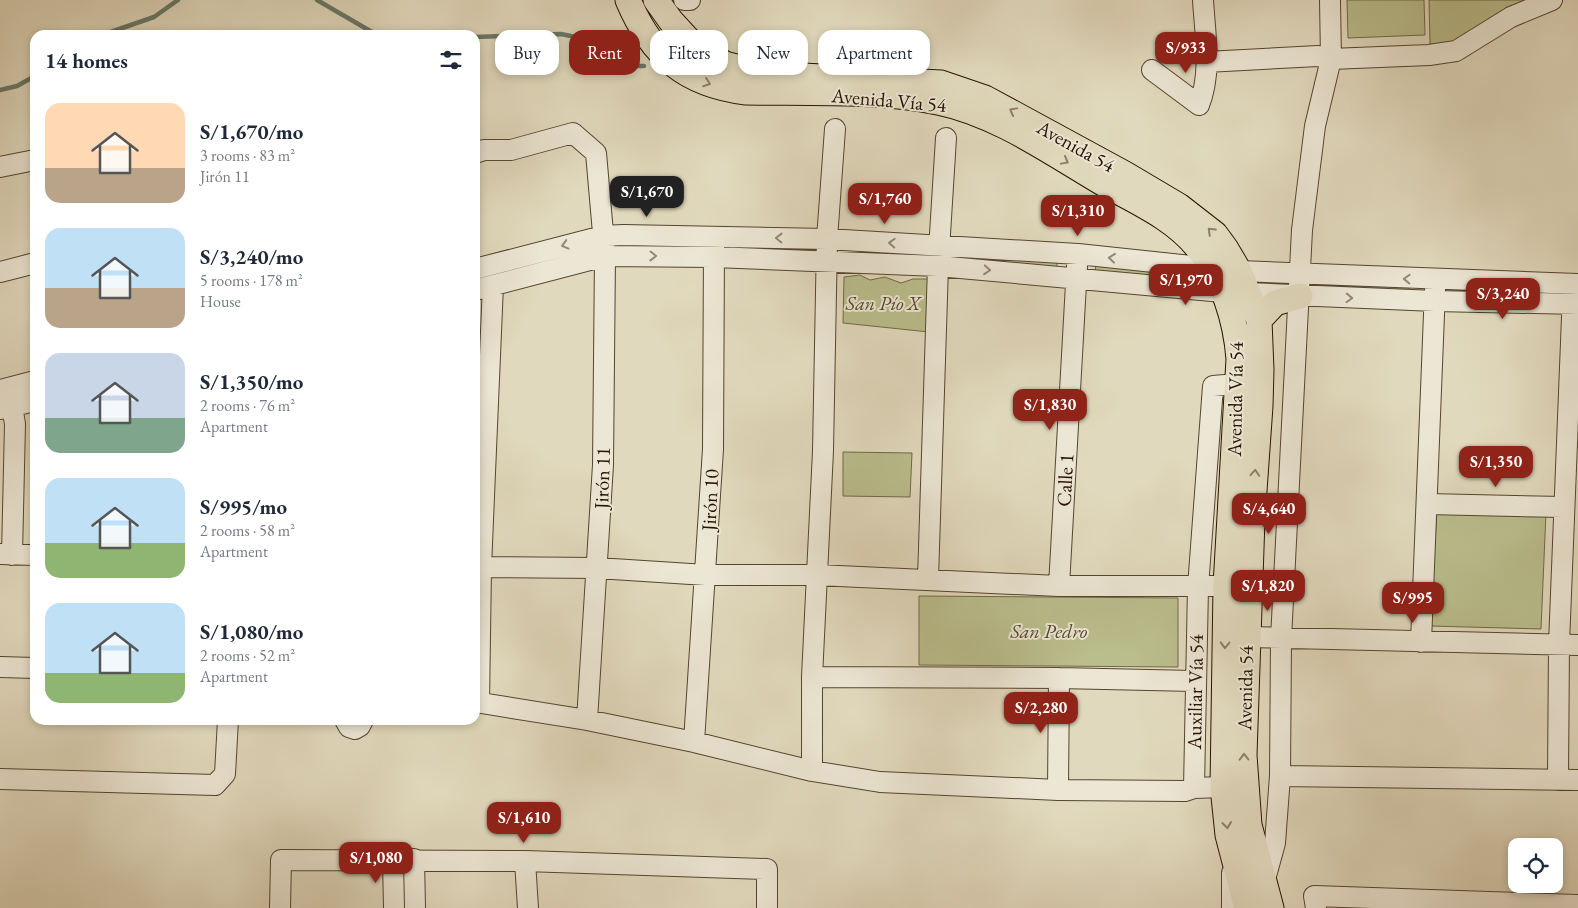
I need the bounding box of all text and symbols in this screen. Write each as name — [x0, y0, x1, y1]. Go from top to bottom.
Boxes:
chip: Buy — [495, 30, 559, 75]
chip: Rent — [569, 30, 640, 75]
chip: Filters — [650, 30, 728, 75]
chip: New — [738, 30, 808, 75]
chip: Apartment — [818, 30, 930, 75]
pin: S/933 — [1151, 32, 1221, 74]
text: S/933 — [1166, 37, 1206, 58]
icon: filters — [437, 46, 465, 74]
text: 14 homes — [45, 47, 128, 74]
one-way arrow — [703, 77, 711, 87]
street label: Avenida Vía 54 — [829, 82, 948, 118]
one-way arrow — [1009, 107, 1018, 117]
street label: Avenida 54 — [1032, 113, 1120, 178]
text: S/1,670/mo — [200, 118, 303, 145]
icon: home — [85, 123, 145, 183]
text: 3 rooms · 83 m² — [200, 145, 295, 166]
one-way arrow — [1059, 155, 1068, 165]
text: Jirón 11 — [200, 166, 250, 187]
pin: S/1,670 — [601, 176, 693, 218]
text: S/1,670 — [621, 181, 673, 202]
pin: S/1,760 — [839, 182, 931, 225]
text: S/1,760 — [859, 188, 911, 209]
pin: S/1,310 — [1032, 194, 1124, 237]
text: S/1,310 — [1052, 200, 1104, 221]
one-way arrow — [1208, 228, 1217, 237]
one-way arrow — [774, 233, 782, 243]
one-way arrow — [887, 237, 895, 248]
one-way arrow — [561, 240, 570, 250]
text: S/3,240/mo — [200, 243, 303, 270]
icon: home — [85, 248, 145, 308]
one-way arrow — [650, 251, 658, 261]
one-way arrow — [1107, 253, 1115, 264]
one-way arrow — [983, 264, 991, 275]
pin: S/1,970 — [1140, 264, 1232, 306]
text: S/1,970 — [1160, 269, 1212, 290]
text: 5 rooms · 178 m² — [200, 270, 303, 291]
one-way arrow — [1403, 274, 1410, 284]
pin: S/3,240 — [1457, 278, 1549, 320]
text: S/3,240 — [1477, 283, 1529, 304]
park label: San Pío X — [845, 290, 923, 316]
text: House — [200, 291, 241, 312]
one-way arrow — [1345, 292, 1353, 303]
street label: Avenida Vía 54 — [1221, 341, 1249, 458]
text: S/1,350/mo — [200, 368, 303, 395]
icon: home — [85, 373, 145, 433]
pin: S/1,830 — [1004, 388, 1096, 431]
text: S/1,830 — [1024, 394, 1076, 415]
text: 2 rooms · 76 m² — [200, 395, 295, 416]
text: Apartment — [200, 416, 268, 437]
pin: S/1,350 — [1450, 446, 1542, 488]
street label: Jirón 11 — [588, 447, 616, 511]
text: S/1,350 — [1470, 451, 1522, 472]
street label: Calle 1 — [1051, 453, 1079, 507]
street label: Jirón 10 — [695, 468, 725, 534]
one-way arrow — [1249, 468, 1260, 476]
pin: S/4,640 — [1223, 492, 1315, 535]
text: S/995/mo — [200, 493, 287, 520]
icon: home — [85, 498, 145, 558]
text: S/4,640 — [1243, 498, 1295, 519]
text: 2 rooms · 58 m² — [200, 520, 295, 541]
text: Apartment — [200, 541, 268, 562]
pin: S/1,820 — [1222, 570, 1314, 612]
text: S/1,820 — [1242, 575, 1294, 596]
pin: S/995 — [1378, 582, 1448, 624]
text: S/995 — [1393, 587, 1433, 608]
text: S/1,080/mo — [200, 618, 303, 645]
park label: San Pedro — [1010, 618, 1088, 644]
icon: home — [85, 623, 145, 683]
street label: Auxiliar Vía 54 — [1181, 634, 1209, 751]
one-way arrow — [1219, 642, 1230, 650]
text: 2 rooms · 52 m² — [200, 645, 295, 666]
street label: Avenida 54 — [1231, 645, 1259, 732]
text: Apartment — [200, 666, 268, 687]
pin: S/2,280 — [995, 692, 1087, 734]
text: S/2,280 — [1015, 697, 1067, 718]
one-way arrow — [1239, 753, 1249, 761]
pin: S/1,610 — [478, 802, 570, 844]
text: S/1,610 — [498, 807, 550, 828]
one-way arrow — [1221, 821, 1232, 829]
map controls — [1508, 838, 1563, 893]
button: locate — [1508, 838, 1563, 893]
pin: S/1,080 — [330, 842, 422, 884]
text: S/1,080 — [350, 847, 402, 868]

